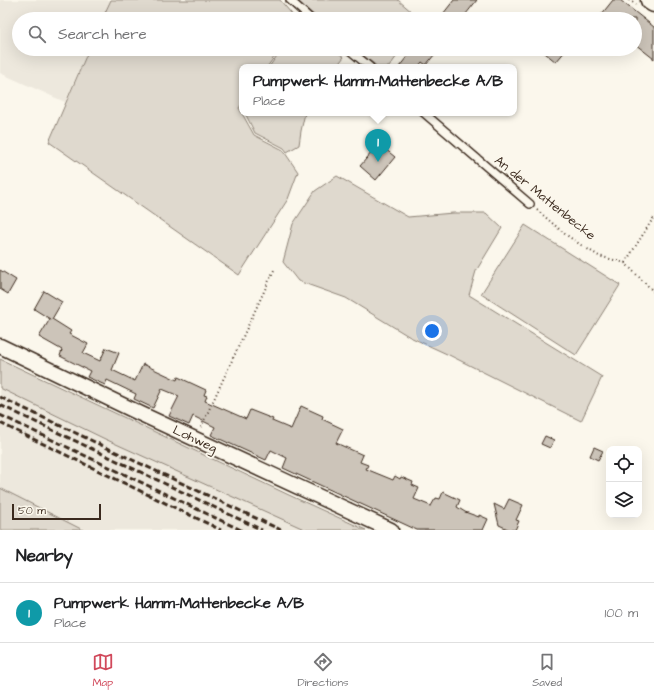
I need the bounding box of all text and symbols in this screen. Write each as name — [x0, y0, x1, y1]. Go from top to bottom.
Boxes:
search box — [12, 12, 642, 56]
icon: search — [26, 23, 48, 45]
text: Search here — [58, 24, 147, 45]
popup — [239, 64, 517, 116]
text: Pumpwerk Hamm-Mattenbecke A/B — [253, 71, 503, 92]
text: Place — [253, 92, 285, 110]
pin: 1 — [365, 129, 391, 162]
street label: An der Mattenbecke — [491, 152, 599, 244]
your location — [422, 321, 442, 341]
street label: Lohweg — [169, 421, 220, 458]
map controls — [606, 446, 642, 518]
button: locate — [606, 446, 642, 482]
button: layers — [606, 482, 642, 518]
scale bar — [12, 502, 101, 521]
text: 50 m — [18, 503, 46, 518]
text: Nearby — [16, 544, 73, 568]
text: Pumpwerk Hamm-Mattenbecke A/B — [54, 593, 304, 614]
text: 1 — [28, 604, 30, 622]
text: 100 m — [605, 604, 638, 622]
text: Place — [54, 614, 86, 632]
tab: Map — [92, 651, 114, 690]
tab: Directions — [297, 651, 349, 690]
tab: Saved — [532, 651, 562, 690]

